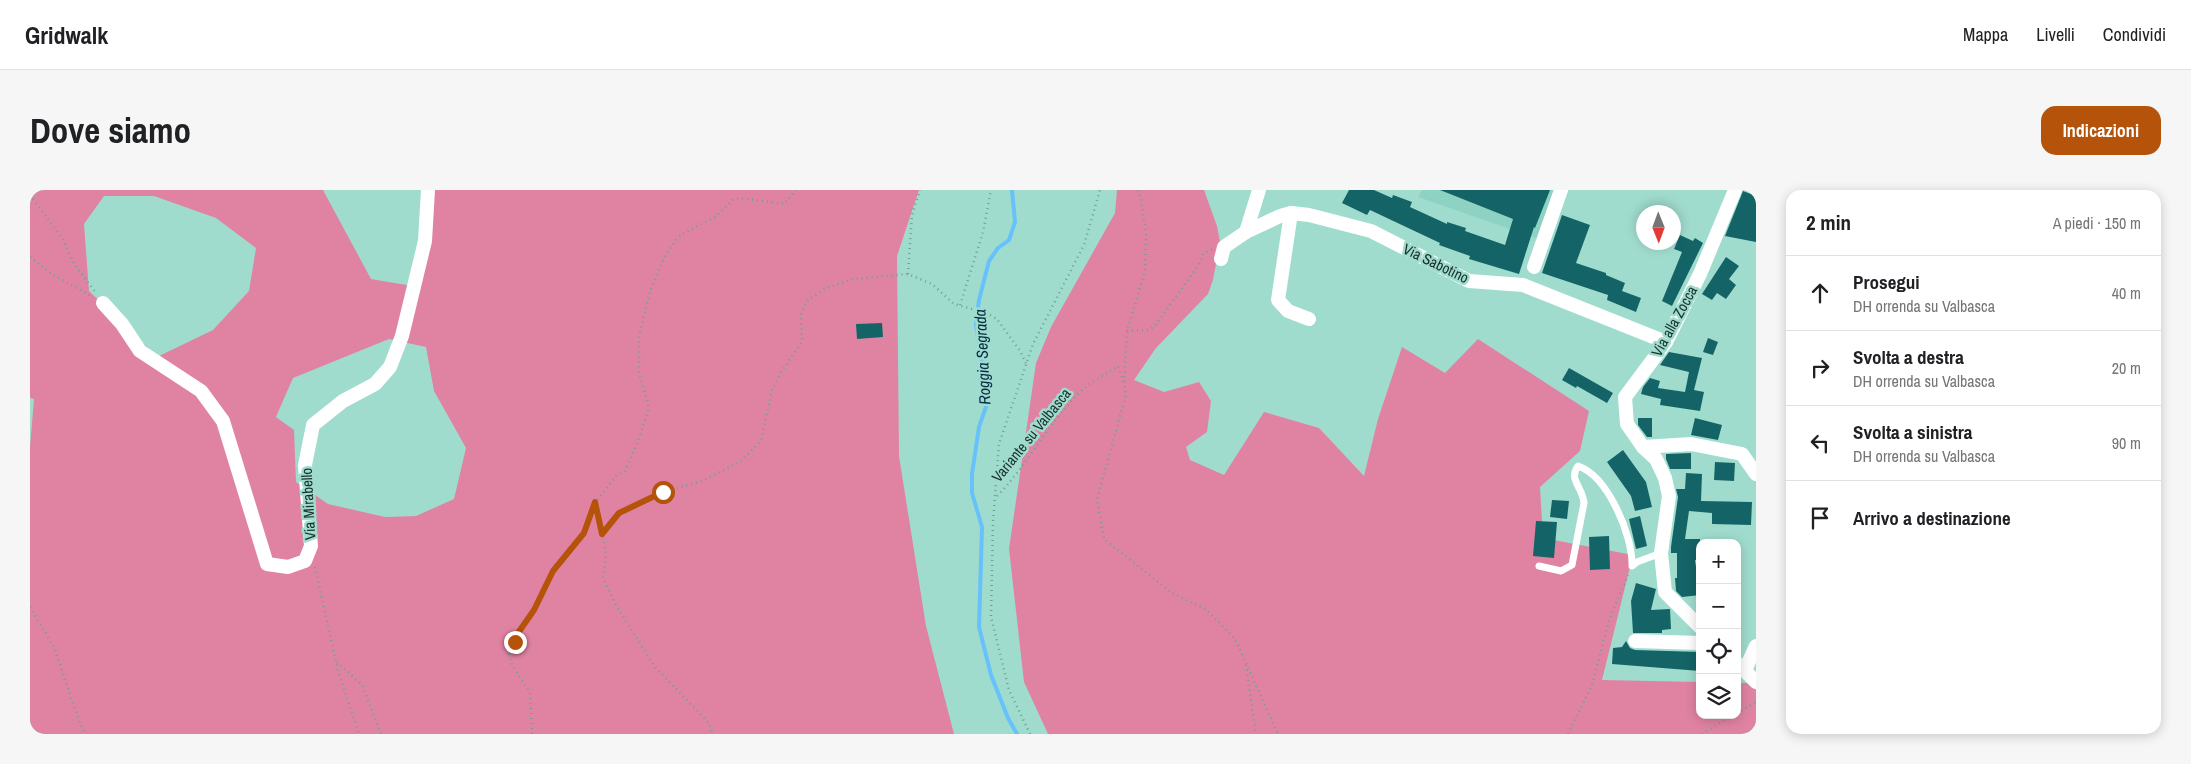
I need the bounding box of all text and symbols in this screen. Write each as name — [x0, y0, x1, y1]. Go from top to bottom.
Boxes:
text: Gridwalk — [25, 19, 108, 51]
text: Mappa — [1963, 22, 2008, 47]
text: Livelli — [2036, 22, 2075, 47]
text: Condividi — [2103, 22, 2166, 47]
button: Indicazioni — [2041, 106, 2161, 155]
text: Dove siamo — [30, 107, 191, 154]
north arrow — [1636, 205, 1681, 250]
text: 2 min — [1806, 208, 1851, 237]
text: A piedi · 150 m — [2053, 212, 2141, 234]
street label: Via Sabotino — [1400, 238, 1473, 288]
text: Prosegui — [1853, 269, 1920, 295]
icon: ahead — [1806, 279, 1834, 307]
street label: Via alla Zocca — [1646, 282, 1702, 360]
text: 40 m — [2112, 282, 2141, 304]
text: DH orrenda su Valbasca — [1853, 295, 1995, 317]
water label: Roggia Segrada — [969, 309, 995, 405]
text: Svolta a destra — [1853, 344, 1964, 370]
icon: right — [1806, 354, 1834, 382]
text: 20 m — [2112, 357, 2141, 379]
text: DH orrenda su Valbasca — [1853, 370, 1995, 392]
street label: Variante su Valbasca — [987, 384, 1075, 486]
text: Svolta a sinistra — [1853, 419, 1973, 445]
icon: left — [1806, 429, 1834, 457]
text: 90 m — [2112, 432, 2141, 454]
text: DH orrenda su Valbasca — [1853, 445, 1995, 467]
street label: Via Mirabello — [296, 467, 320, 541]
route start — [652, 481, 675, 504]
icon: arrive — [1806, 504, 1834, 532]
text: Arrivo a destinazione — [1853, 505, 2011, 531]
map controls — [1696, 539, 1741, 719]
button: + — [1696, 539, 1741, 584]
button: − — [1696, 584, 1741, 629]
button: locate — [1696, 629, 1741, 674]
route end — [504, 631, 527, 654]
button: layers — [1696, 674, 1741, 719]

